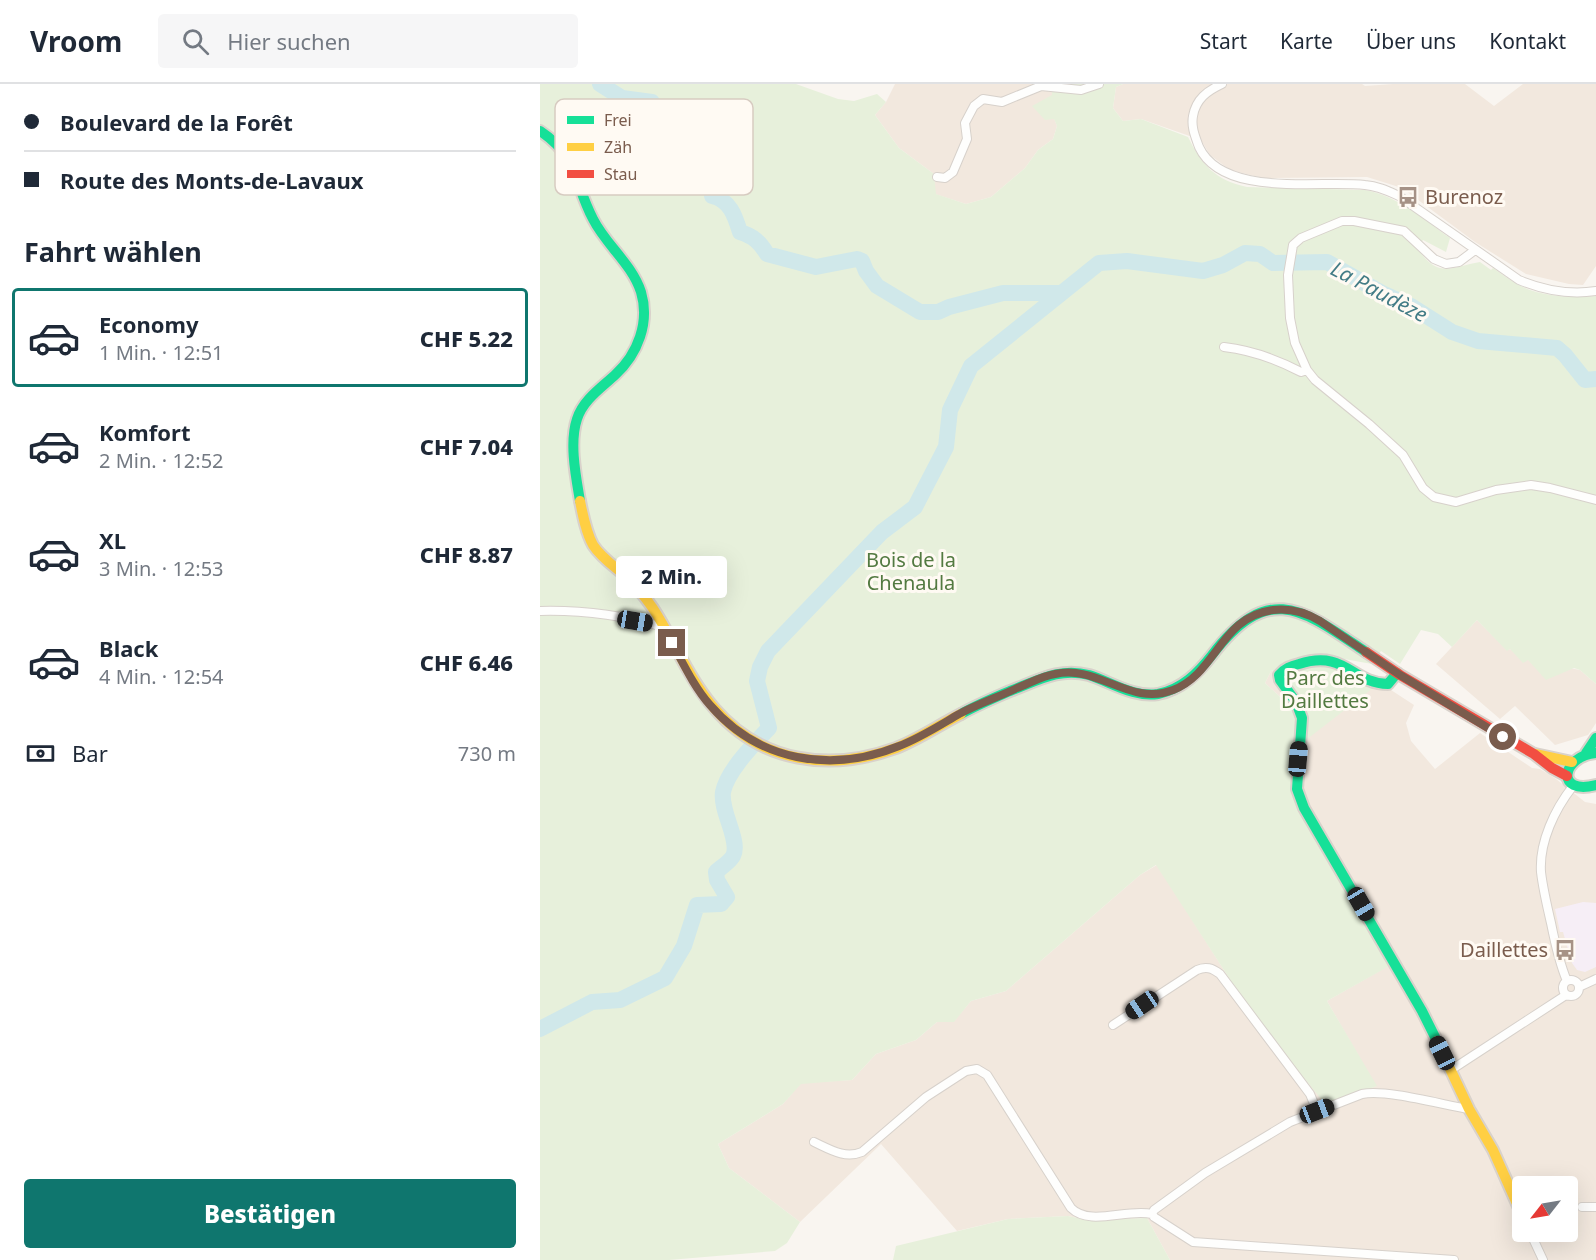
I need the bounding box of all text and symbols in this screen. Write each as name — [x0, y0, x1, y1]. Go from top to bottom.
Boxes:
search box — [158, 14, 578, 68]
text: Vroom — [30, 22, 122, 60]
icon: search — [179, 25, 212, 58]
text: Hier suchen — [227, 26, 351, 56]
text: Start — [1200, 27, 1247, 55]
text: Karte — [1280, 27, 1333, 55]
text: Über uns — [1366, 27, 1456, 55]
text: Kontakt — [1489, 27, 1566, 55]
legend — [555, 99, 753, 195]
text: Boulevard de la Forêt — [60, 107, 293, 137]
text: Frei — [604, 109, 632, 131]
text: Zäh — [604, 136, 632, 158]
text: Stau — [604, 163, 637, 185]
text: Route des Monts-de-Lavaux — [60, 165, 363, 195]
place label: Burenoz — [1425, 183, 1503, 210]
bus stop icon: Burenoz — [1396, 185, 1420, 209]
text: Fahrt wählen — [24, 233, 202, 270]
water label: La Paudèze — [1326, 254, 1433, 328]
text: Economy — [99, 309, 198, 339]
icon: car — [27, 311, 81, 365]
text: CHF 5.22 — [420, 323, 513, 353]
text: 1 Min. · 12:51 — [99, 339, 224, 366]
text: Komfort — [99, 417, 190, 447]
icon: car — [27, 419, 81, 473]
text: CHF 7.04 — [420, 431, 513, 461]
text: 2 Min. · 12:52 — [99, 447, 224, 474]
text: XL — [99, 525, 126, 555]
icon: car — [27, 527, 81, 581]
text: CHF 8.87 — [420, 539, 513, 569]
park label: Bois de la Chenaula — [866, 546, 956, 596]
text: 3 Min. · 12:53 — [99, 555, 224, 582]
callout: 2 Min. — [616, 556, 728, 598]
text: 2 Min. — [641, 563, 702, 590]
car — [616, 609, 654, 633]
route end — [658, 629, 685, 656]
text: Black — [99, 633, 158, 663]
icon: car — [27, 635, 81, 689]
text: CHF 6.46 — [420, 647, 513, 677]
text: 4 Min. · 12:54 — [99, 663, 224, 690]
park label: Parc des Daillettes — [1281, 664, 1369, 714]
route start — [1489, 723, 1516, 750]
icon: cash — [24, 737, 57, 770]
text: Bar — [72, 738, 108, 768]
text: 730 m — [458, 740, 516, 767]
car — [1287, 740, 1309, 778]
car — [1344, 884, 1378, 924]
place label: Daillettes — [1460, 936, 1548, 963]
bus stop icon: Daillettes — [1553, 938, 1577, 962]
car — [1122, 987, 1162, 1023]
car — [1426, 1033, 1458, 1073]
car — [1297, 1096, 1337, 1126]
north arrow — [1512, 1176, 1578, 1242]
map controls — [1512, 1176, 1578, 1242]
button: Bestätigen — [24, 1179, 516, 1248]

